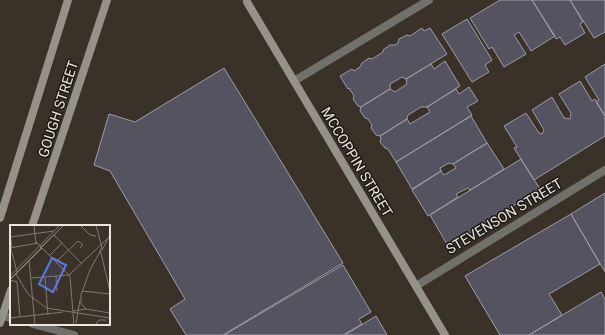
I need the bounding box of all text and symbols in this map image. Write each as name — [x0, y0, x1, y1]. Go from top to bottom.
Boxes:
street label: GOUGH STREET — [35, 58, 81, 159]
street label: MCCOPPIN STREET — [318, 104, 396, 220]
street label: STEVENSON STREET — [443, 175, 565, 257]
inset map — [10, 225, 110, 325]

